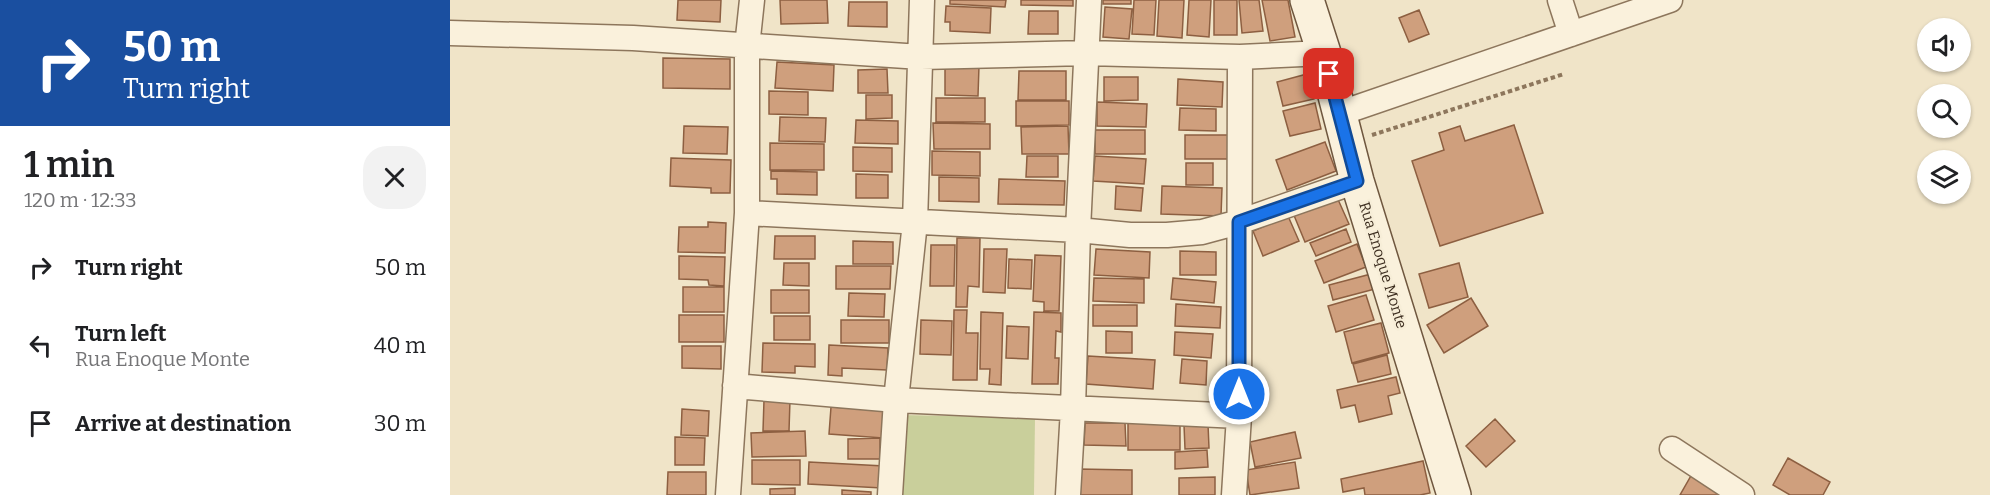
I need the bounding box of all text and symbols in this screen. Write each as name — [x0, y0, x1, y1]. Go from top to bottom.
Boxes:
map controls — [1917, 18, 1971, 204]
button: sound — [1917, 18, 1971, 72]
text: 50 m — [123, 22, 220, 72]
icon: right — [24, 24, 102, 102]
pin — [1303, 48, 1354, 99]
icon: arrive — [1312, 57, 1345, 90]
text: Turn right — [123, 73, 250, 105]
button: search — [1917, 84, 1971, 138]
text: 1 min — [24, 143, 115, 187]
button: close — [363, 146, 426, 209]
button: layers — [1917, 150, 1971, 204]
text: 120 m · 12:33 — [24, 188, 137, 212]
street label: Rua Enoque Monte — [1355, 200, 1411, 330]
icon: right — [24, 251, 57, 284]
text: Turn right — [75, 254, 183, 281]
text: 50 m — [375, 254, 426, 281]
text: Turn left — [75, 320, 167, 347]
icon: left — [24, 329, 57, 362]
text: 40 m — [374, 332, 426, 359]
text: Rua Enoque Monte — [75, 347, 250, 371]
position arrow — [1207, 362, 1271, 426]
icon: arrive — [24, 407, 57, 440]
text: Arrive at destination — [75, 410, 291, 437]
text: 30 m — [374, 410, 426, 437]

